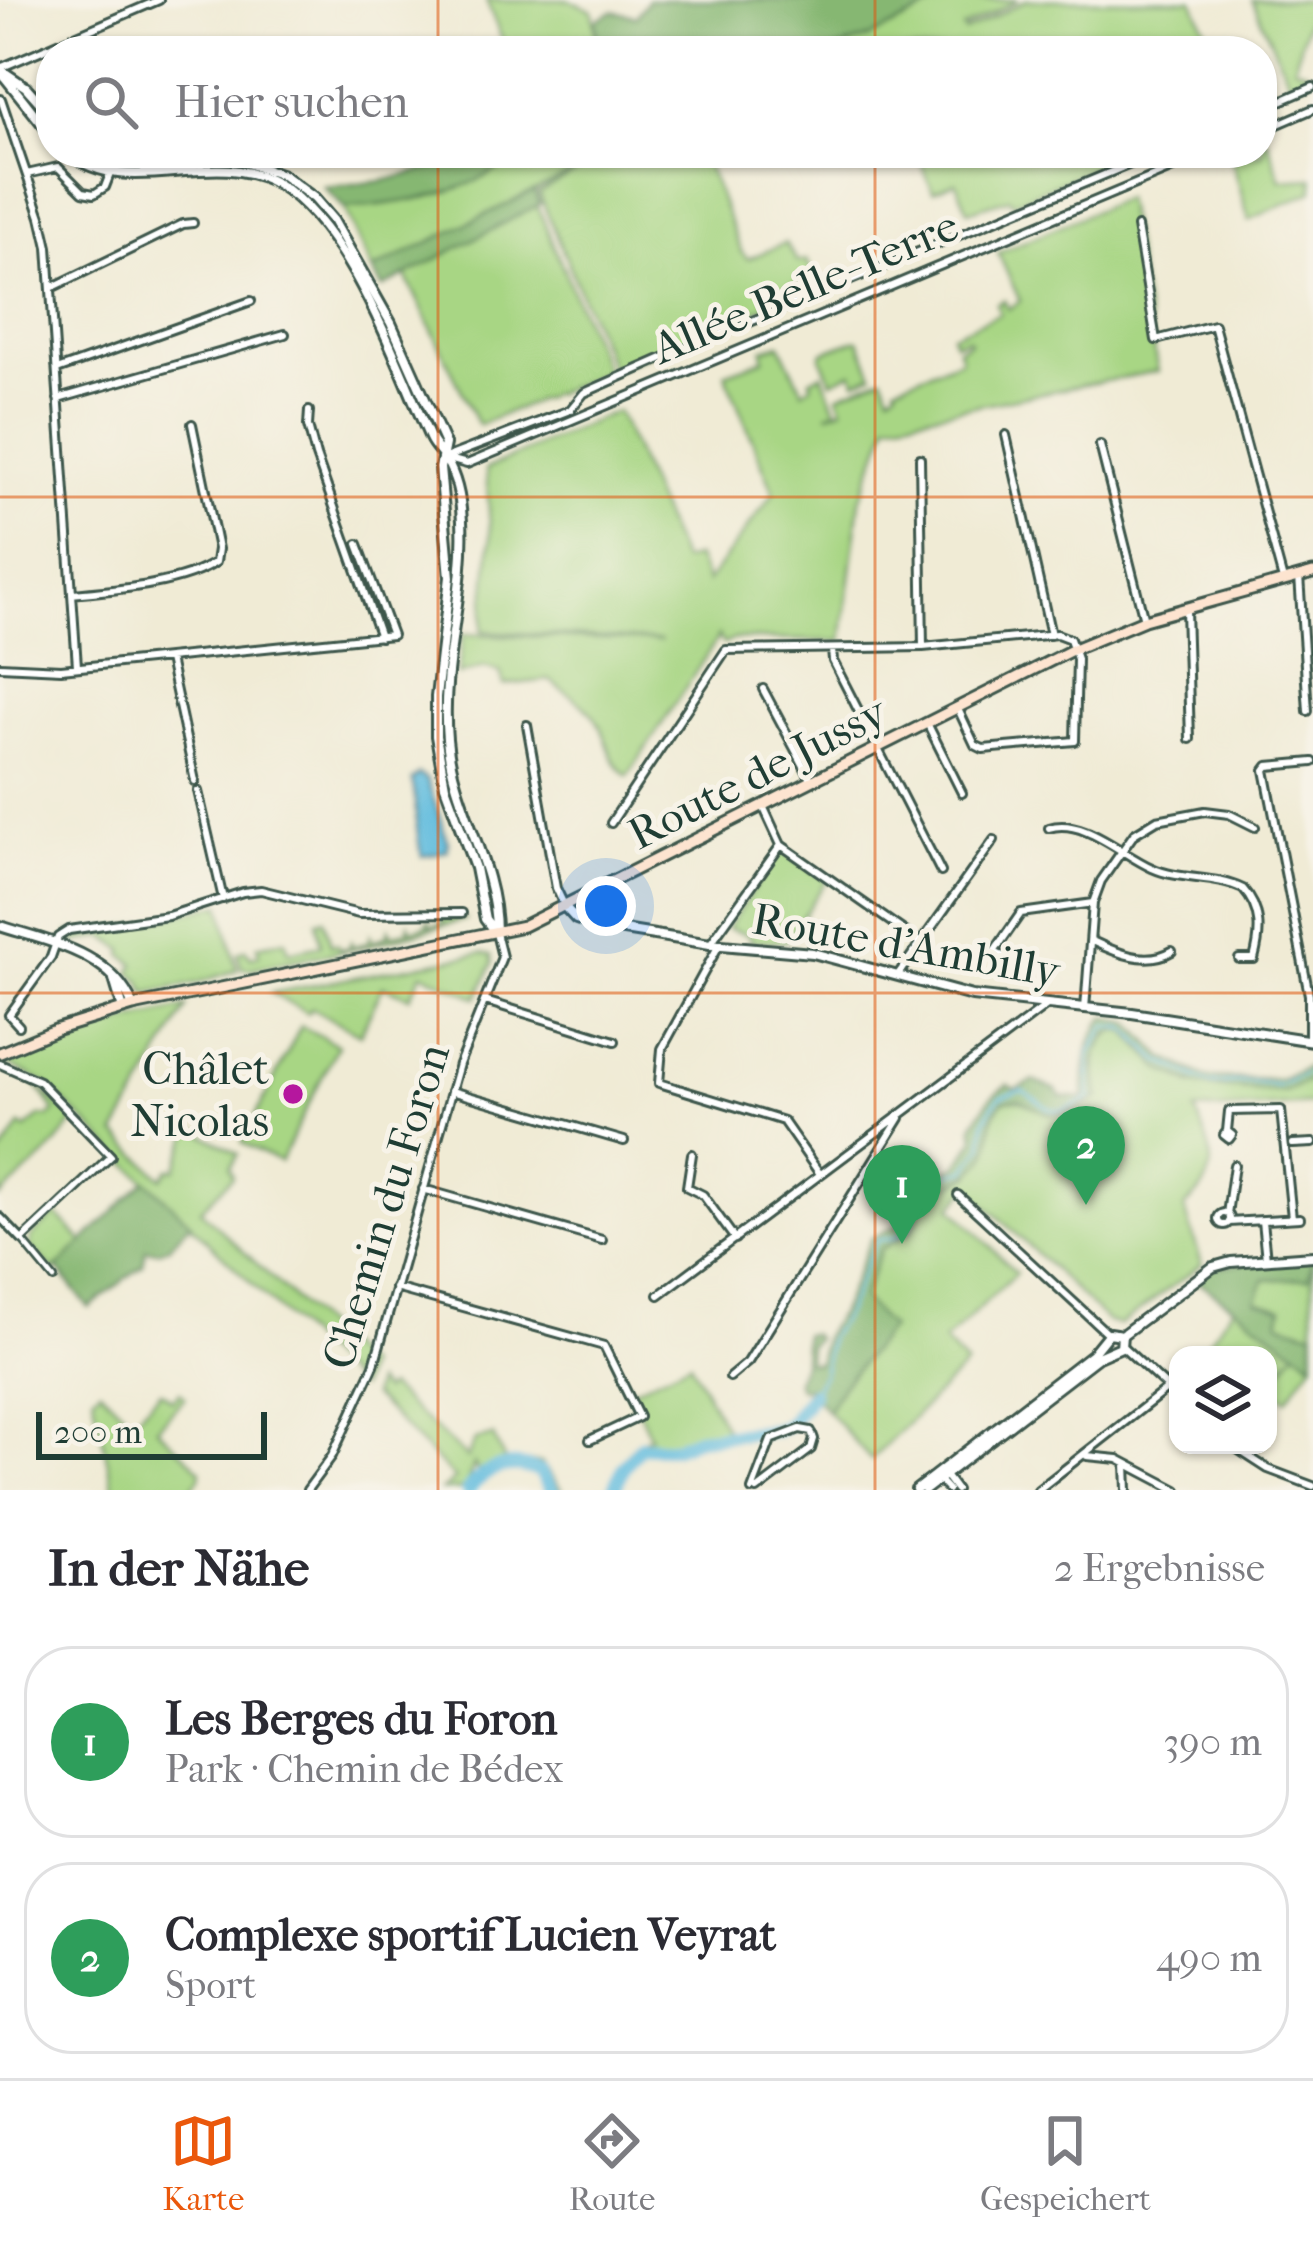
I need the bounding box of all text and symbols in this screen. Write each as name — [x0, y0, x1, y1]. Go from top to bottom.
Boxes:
search box — [36, 36, 1277, 168]
icon: search — [78, 69, 144, 135]
text: Hier suchen — [174, 76, 409, 129]
street label: Allée Belle-Terre — [643, 199, 966, 376]
street label: Route de Jussy — [620, 685, 897, 861]
your location — [576, 876, 636, 936]
street label: Route d'Ambilly — [748, 892, 1065, 999]
street label: Chemin du Foron — [312, 1037, 461, 1376]
place label: Châlet Nicolas — [130, 1043, 269, 1148]
marker: Châlet Nicolas — [280, 1081, 306, 1107]
pin: 2 — [1047, 1106, 1125, 1205]
pin: 1 — [863, 1145, 941, 1244]
map controls — [1169, 1346, 1277, 1454]
button: layers — [1169, 1346, 1277, 1454]
scale bar — [36, 1406, 267, 1459]
text: 200 m — [54, 1413, 142, 1452]
text: In der Nähe — [48, 1538, 309, 1598]
text: 2 Ergebnisse — [1054, 1545, 1265, 1591]
text: Les Berges du Foron — [165, 1693, 557, 1746]
text: 1 — [83, 1719, 97, 1765]
text: 390 m — [1163, 1719, 1262, 1765]
text: Park · Chemin de Bédex — [165, 1746, 563, 1792]
text: Complexe sportif Lucien Veyrat — [165, 1909, 776, 1962]
text: 2 — [80, 1935, 100, 1981]
text: 490 m — [1156, 1935, 1262, 1981]
text: Sport — [165, 1962, 257, 2008]
tab: Karte — [162, 2108, 244, 2219]
tab: Route — [569, 2108, 655, 2219]
tab: Gespeichert — [980, 2108, 1151, 2219]

